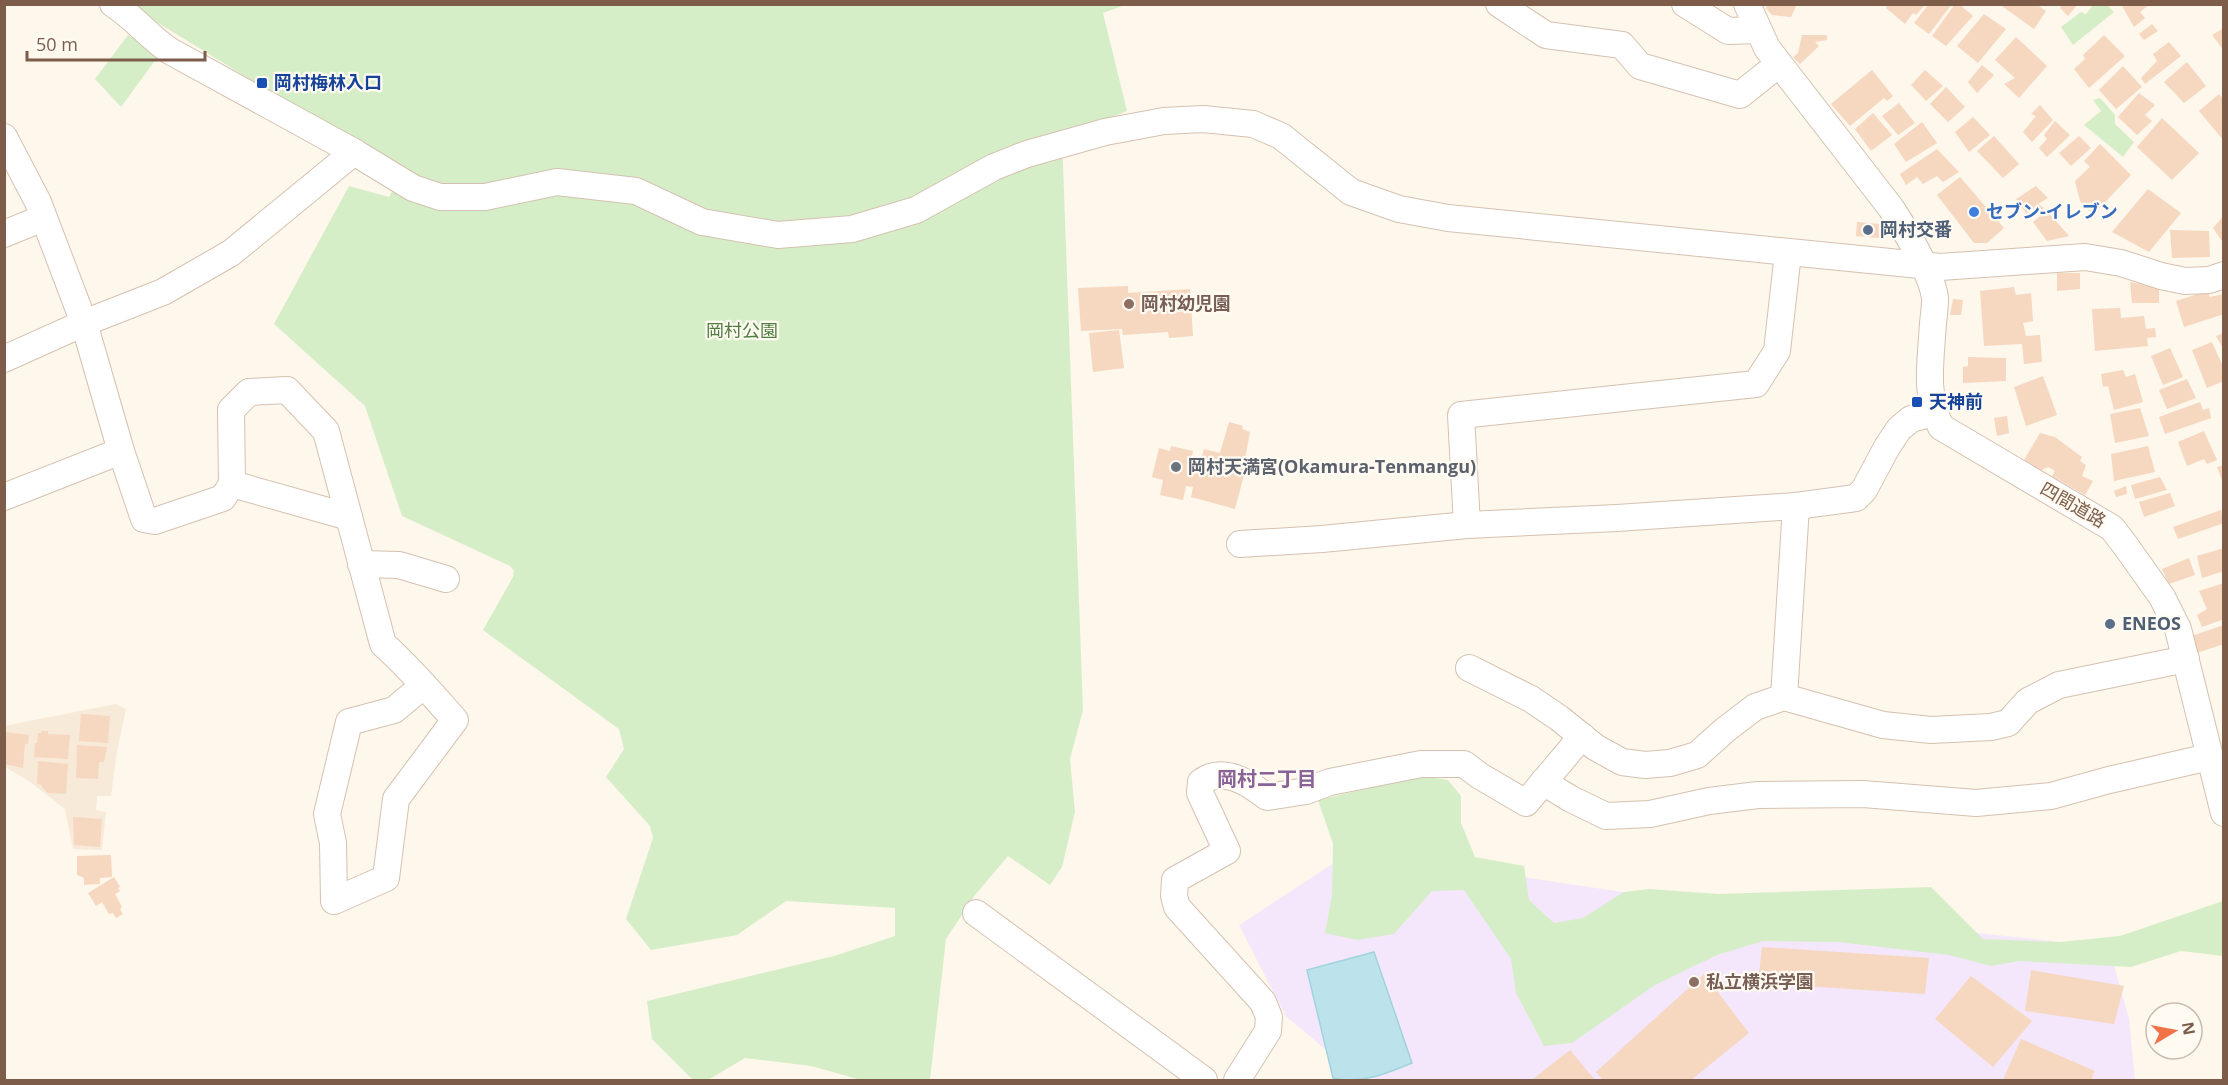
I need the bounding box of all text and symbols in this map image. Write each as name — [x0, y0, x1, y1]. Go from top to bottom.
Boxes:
scale bar — [27, 24, 206, 62]
text: 50 m — [36, 32, 78, 56]
place label: 岡村梅林入口 — [274, 70, 382, 94]
marker: 岡村梅林入口 — [255, 76, 269, 90]
place label: セブン-イレブン — [1986, 199, 2118, 223]
marker: セブン-イレブン — [1967, 205, 1981, 219]
place label: 岡村交番 — [1880, 217, 1952, 241]
marker: 岡村交番 — [1861, 223, 1875, 237]
place label: 岡村幼児園 — [1141, 291, 1231, 315]
marker: 岡村幼児園 — [1122, 297, 1136, 311]
park label: 岡村公園 — [706, 318, 778, 342]
place label: 天神前 — [1929, 389, 1983, 413]
marker: 天神前 — [1910, 395, 1924, 409]
place label: 岡村天満宮(Okamura-Tenmangu) — [1188, 454, 1476, 478]
marker: 岡村天満宮(Okamura-Tenmangu) — [1169, 460, 1183, 474]
street label: 四間道路 — [2036, 476, 2111, 533]
place label: ENEOS — [2122, 611, 2181, 635]
marker: ENEOS — [2103, 617, 2117, 631]
district label: 岡村二丁目 — [1217, 765, 1317, 792]
place label: 私立横浜学園 — [1706, 969, 1814, 993]
marker: 私立横浜学園 — [1687, 975, 1701, 989]
north arrow — [2144, 1001, 2204, 1061]
text: N — [2177, 1020, 2201, 1037]

